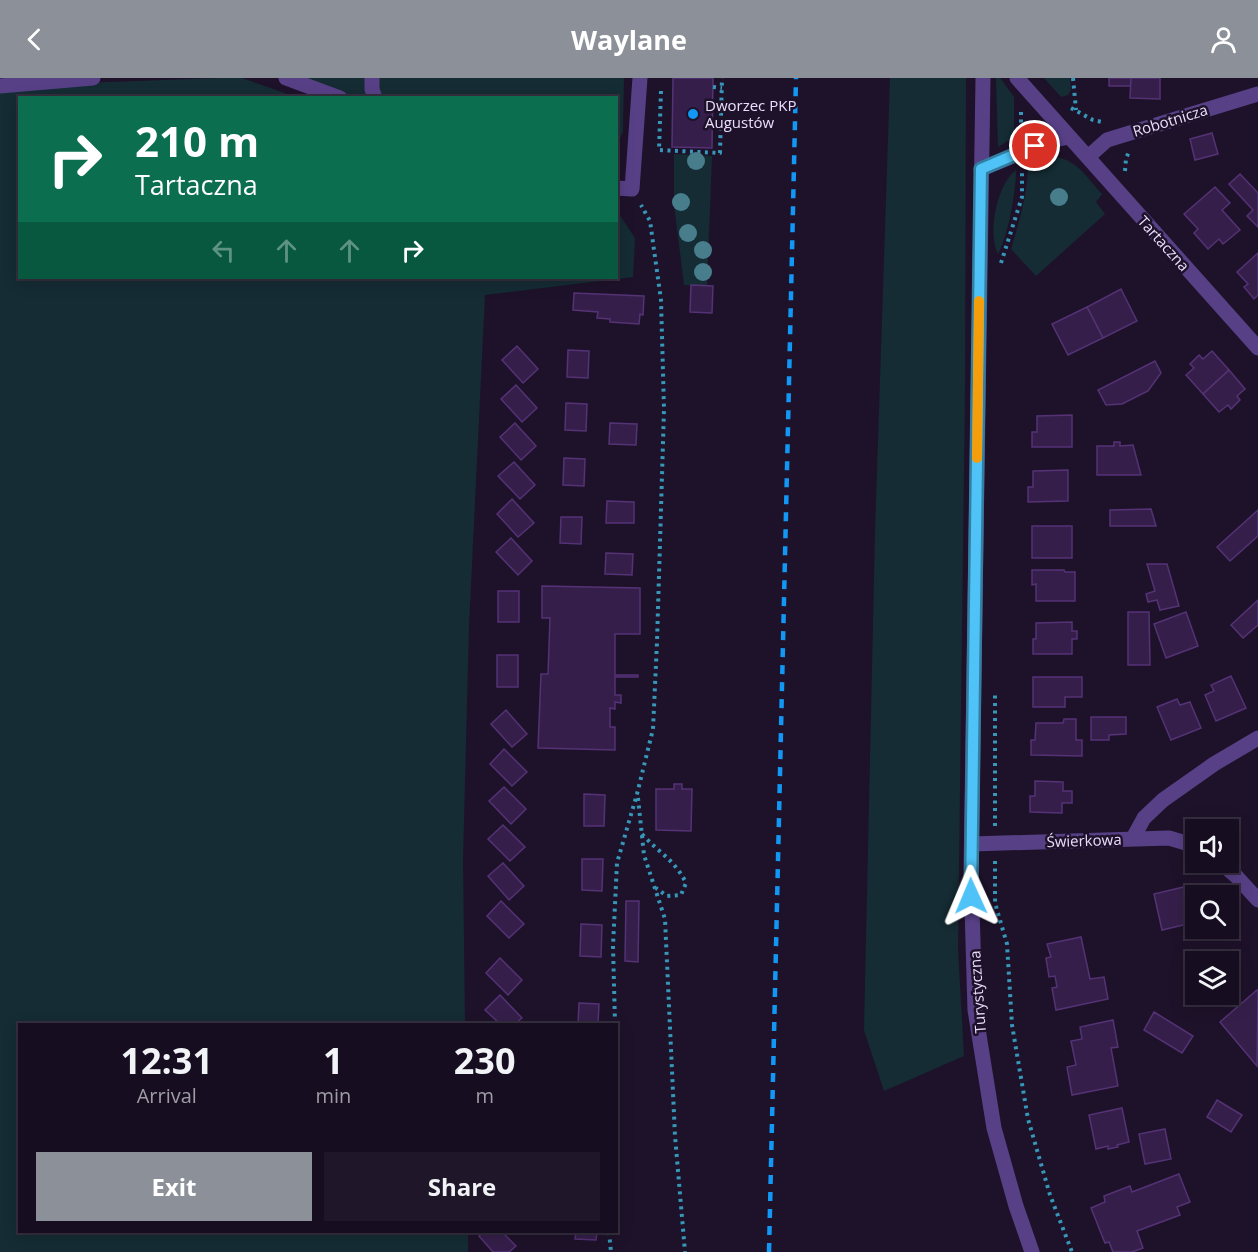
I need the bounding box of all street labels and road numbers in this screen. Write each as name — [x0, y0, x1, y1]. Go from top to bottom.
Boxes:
street label: Robotnicza — [1130, 99, 1210, 141]
street label: Tartaczna — [1134, 211, 1194, 275]
street label: Świerkowa — [1046, 829, 1122, 851]
street label: Turystyczna — [964, 950, 990, 1034]

